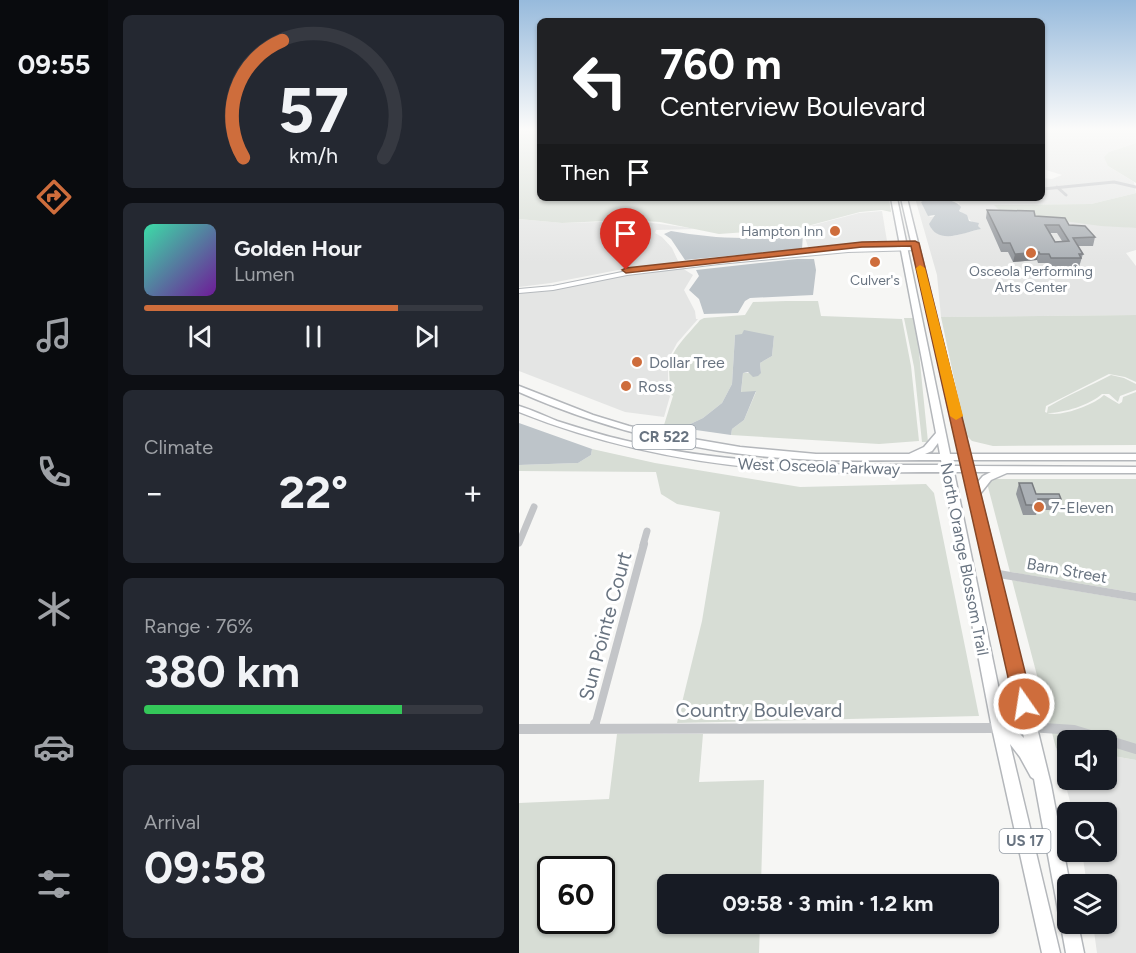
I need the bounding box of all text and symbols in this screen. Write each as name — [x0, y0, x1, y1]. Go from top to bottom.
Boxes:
text: 760 m — [660, 39, 782, 90]
icon: left — [561, 42, 639, 120]
text: 09:55 — [18, 48, 90, 81]
text: 57 — [278, 73, 349, 148]
text: Centerview Boulevard — [660, 90, 926, 123]
text: km/h — [289, 144, 338, 169]
icon: arrive — [622, 156, 655, 189]
text: Then — [561, 159, 610, 186]
icon: directions — [33, 176, 75, 218]
pin — [600, 208, 651, 270]
icon: arrive — [609, 217, 642, 250]
place label: Hampton Inn — [741, 223, 823, 240]
marker: Hampton Inn — [828, 224, 842, 238]
text: Golden Hour — [234, 235, 362, 262]
marker: Osceola Performing Arts Center — [1024, 246, 1038, 260]
marker: Culver's — [868, 255, 882, 269]
text: Lumen — [234, 262, 295, 286]
place label: Osceola Performing Arts Center — [969, 263, 1093, 296]
place label: Culver's — [850, 272, 900, 289]
icon: music — [33, 314, 75, 356]
icon: previous — [184, 320, 217, 353]
icon: pause — [297, 320, 330, 353]
icon: next — [410, 320, 443, 353]
place label: Dollar Tree — [649, 353, 725, 372]
marker: Dollar Tree — [630, 355, 644, 369]
place label: Ross — [638, 377, 672, 396]
marker: Ross — [619, 379, 633, 393]
road number: CR 522 — [633, 425, 695, 449]
text: Climate — [144, 435, 213, 459]
icon: phone — [33, 451, 75, 493]
street label: West Osceola Parkway — [738, 454, 901, 479]
street label: North Orange Blossom Trail — [936, 461, 993, 657]
text: 22° — [279, 465, 348, 519]
text: − — [144, 473, 165, 512]
text: + — [462, 473, 483, 512]
place label: 7-Eleven — [1051, 498, 1114, 517]
marker: 7-Eleven — [1032, 500, 1046, 514]
street label: Sun Pointe Court — [574, 549, 636, 703]
street label: Barn Street — [1025, 554, 1108, 587]
icon: climate — [33, 588, 75, 630]
text: Range · 76% — [144, 614, 253, 638]
text: 380 km — [144, 644, 300, 698]
position arrow — [992, 672, 1056, 736]
street label: Country Boulevard — [676, 698, 843, 722]
icon: car — [33, 726, 75, 768]
map controls — [1057, 730, 1117, 934]
button: sound — [1057, 730, 1117, 790]
button: search — [1057, 802, 1117, 862]
text: Arrival — [144, 810, 200, 834]
road number: US 17 — [999, 829, 1051, 853]
text: 09:58 — [144, 840, 267, 894]
speed limit sign: 60 — [537, 856, 615, 934]
icon: filters — [33, 863, 75, 905]
button: layers — [1057, 874, 1117, 934]
text: 09:58 · 3 min · 1.2 km — [723, 890, 933, 917]

